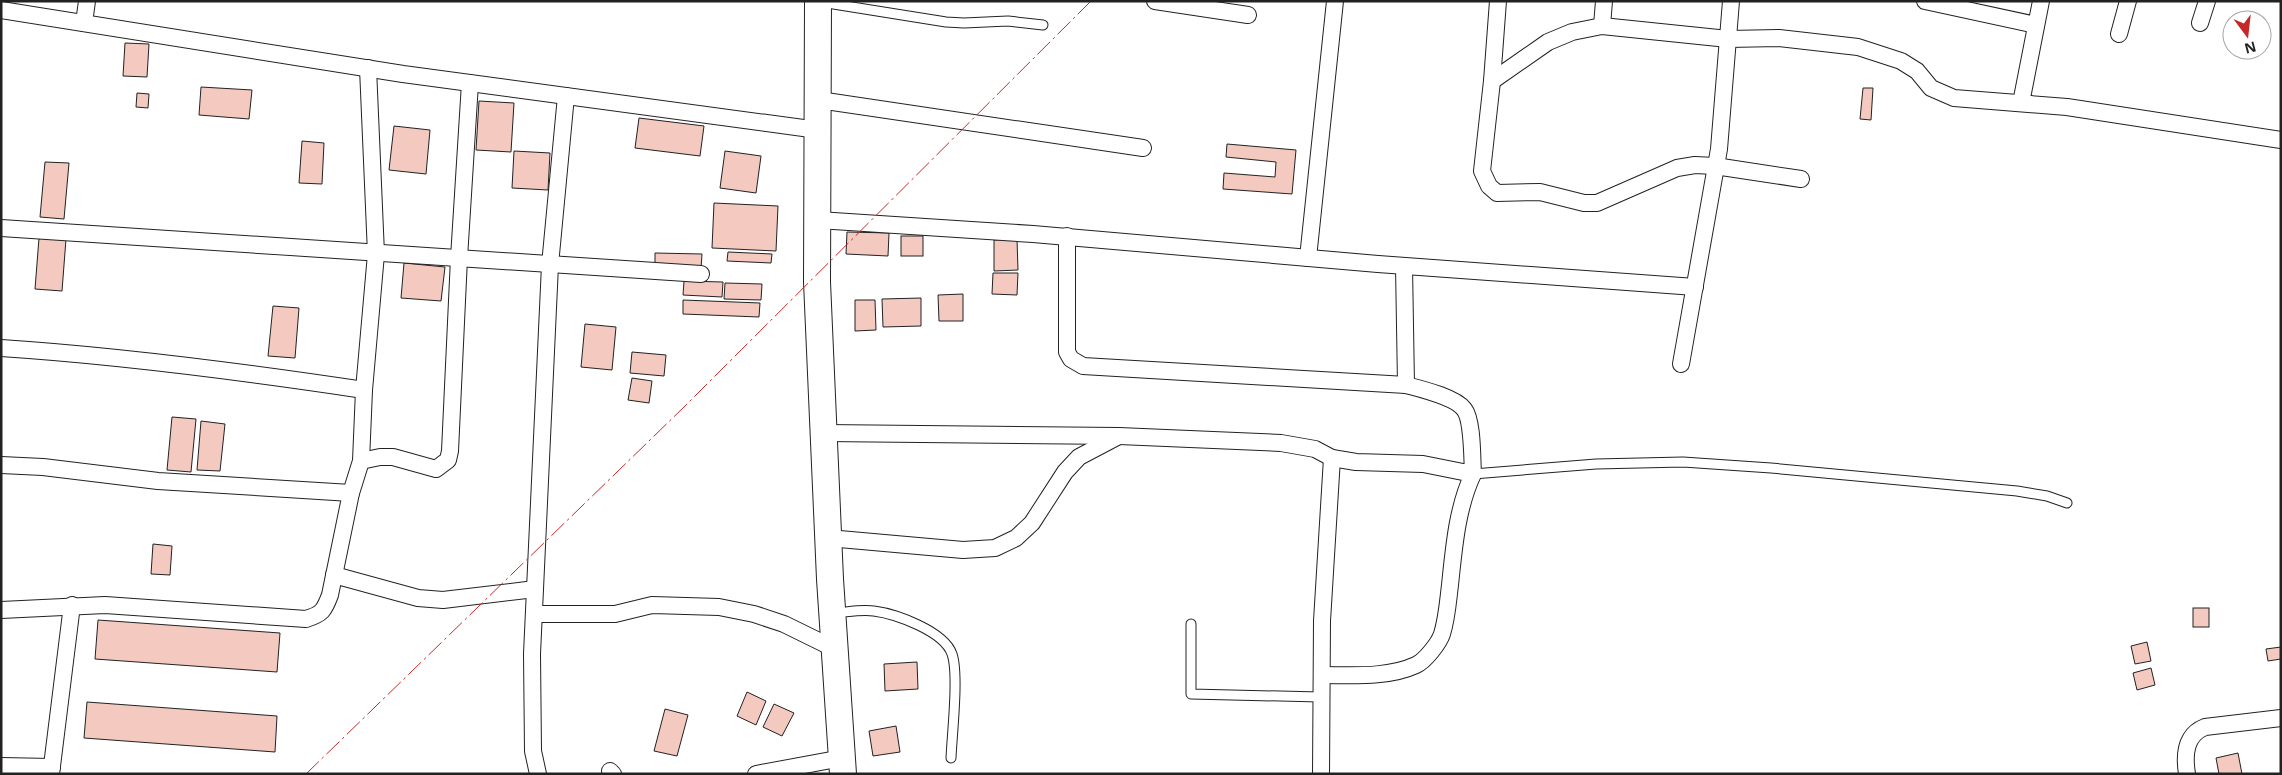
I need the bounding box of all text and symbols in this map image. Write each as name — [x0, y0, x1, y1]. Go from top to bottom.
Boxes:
north arrow — [2222, 10, 2272, 60]
text: N — [2243, 37, 2258, 59]

